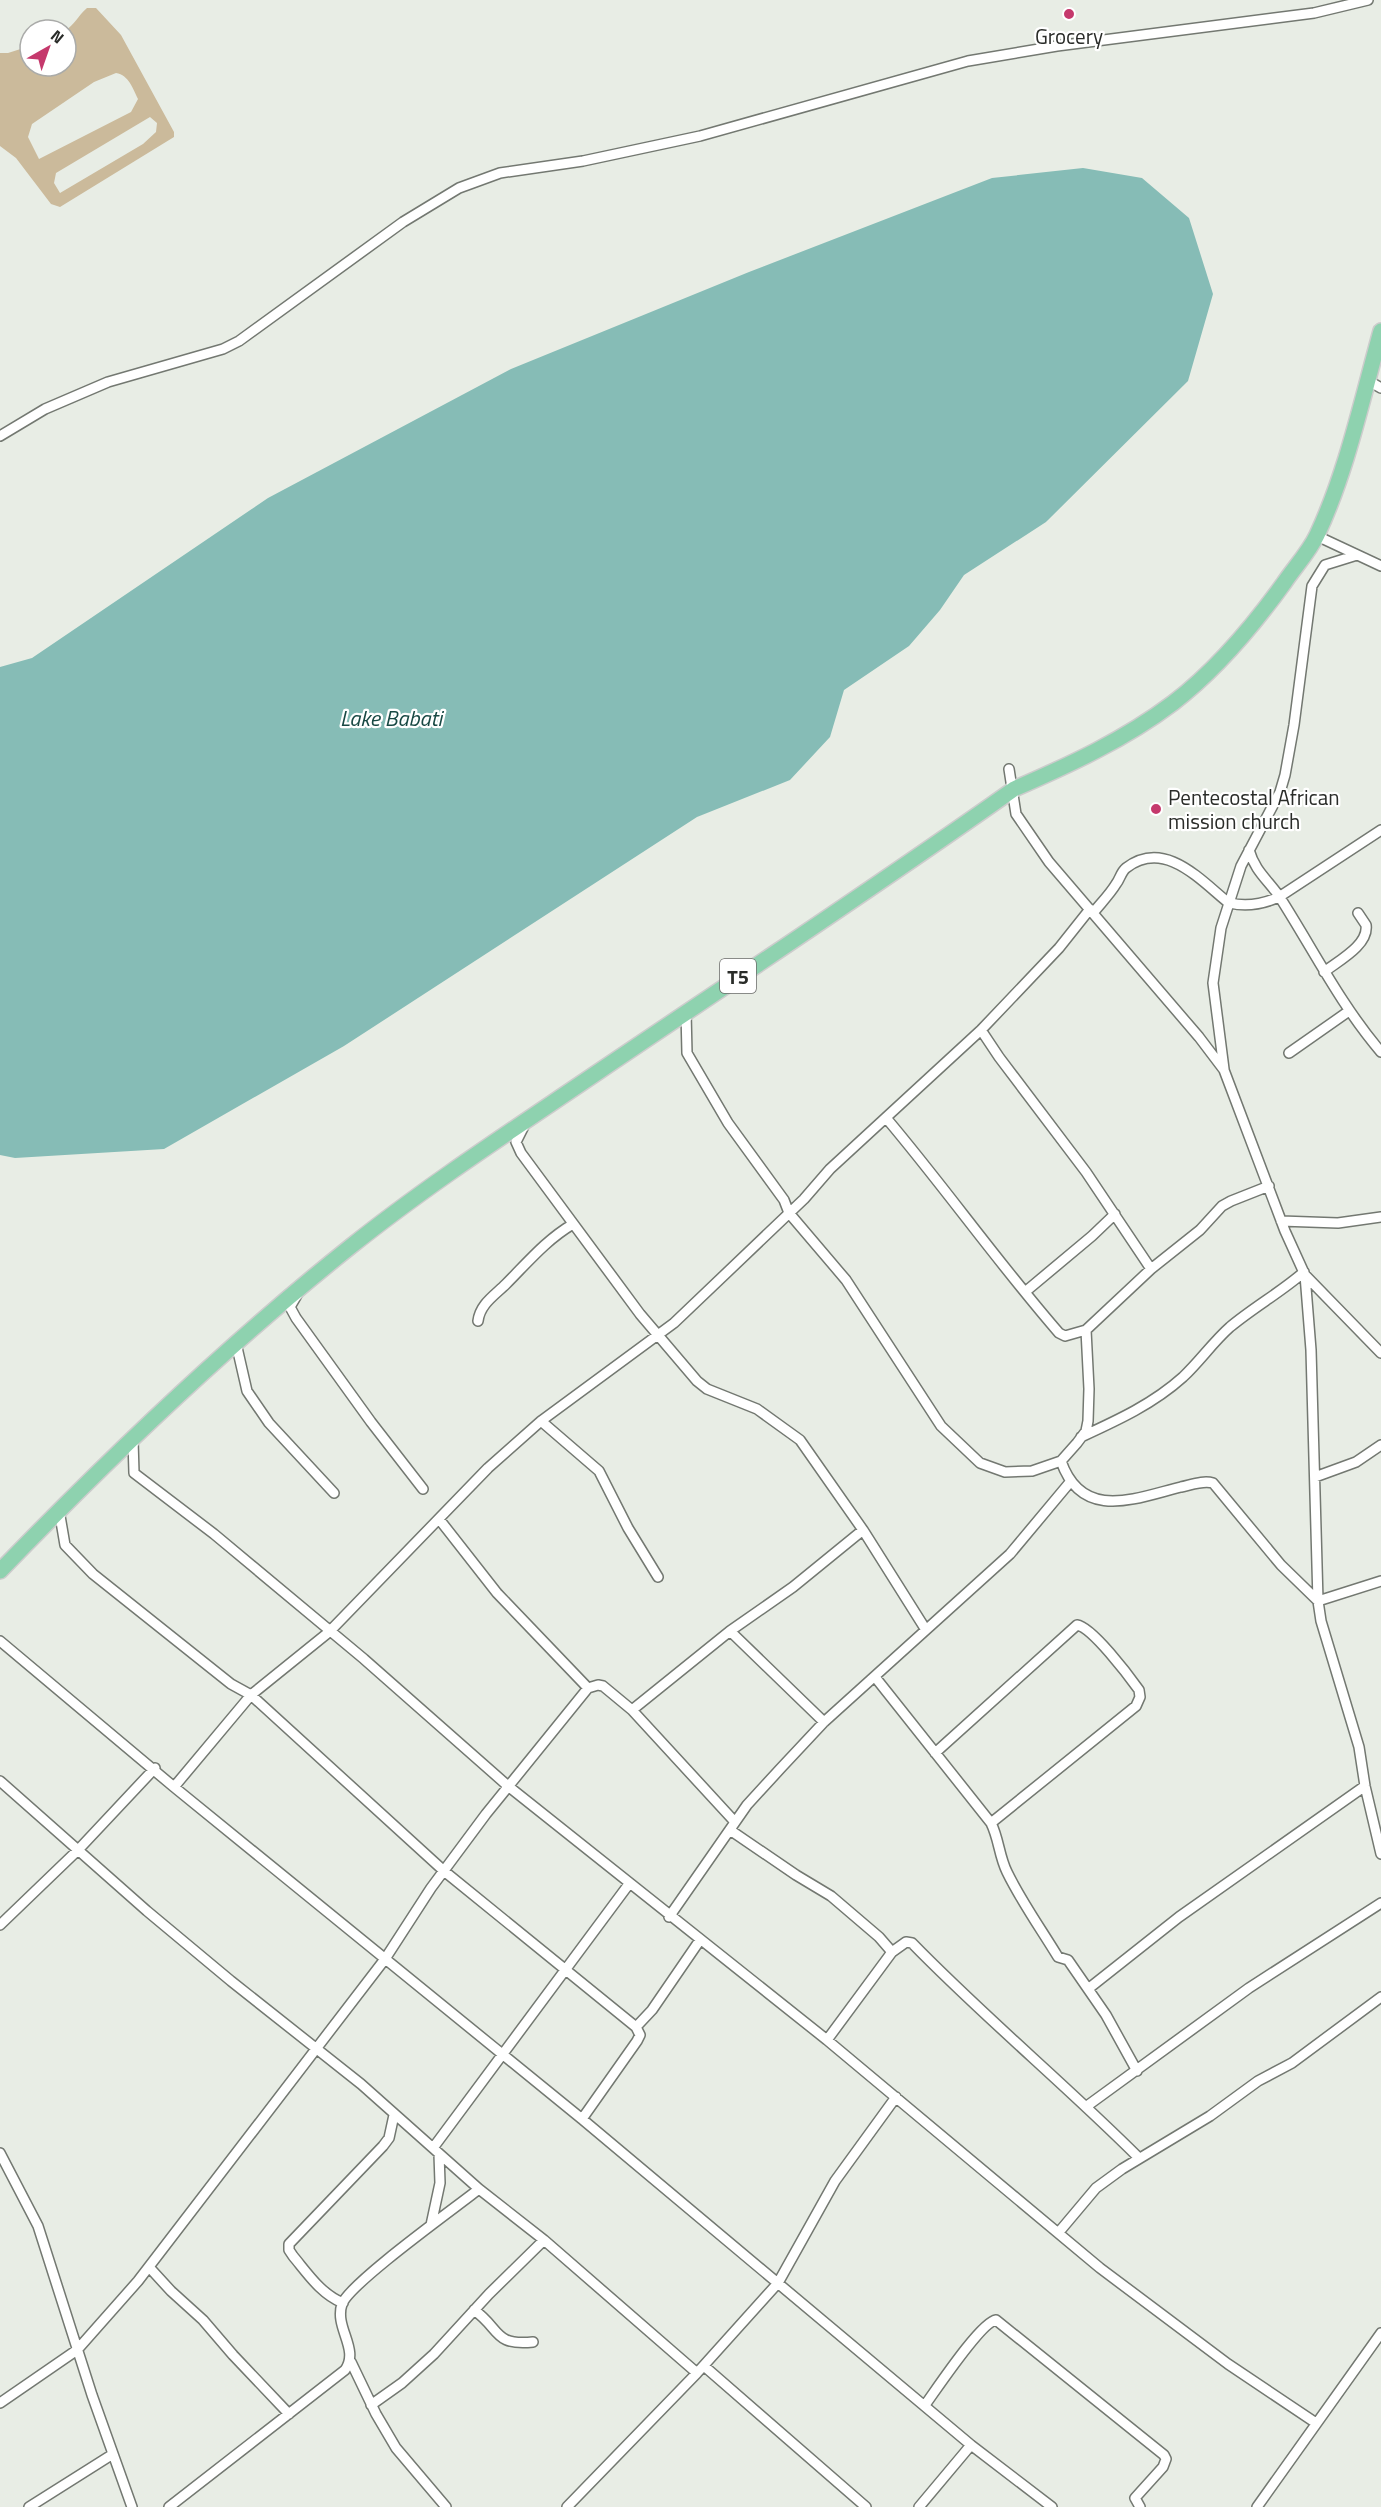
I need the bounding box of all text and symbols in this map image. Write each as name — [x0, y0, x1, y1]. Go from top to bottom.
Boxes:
marker: Grocery — [1062, 7, 1076, 21]
north arrow — [18, 18, 78, 78]
place label: Grocery — [1035, 20, 1103, 52]
text: N — [46, 24, 70, 49]
water label: Lake Babati — [340, 701, 444, 735]
place label: Pentecostal African mission church — [1168, 781, 1340, 837]
marker: Pentecostal African mission church — [1149, 802, 1163, 816]
road number: T5 — [720, 959, 756, 993]

